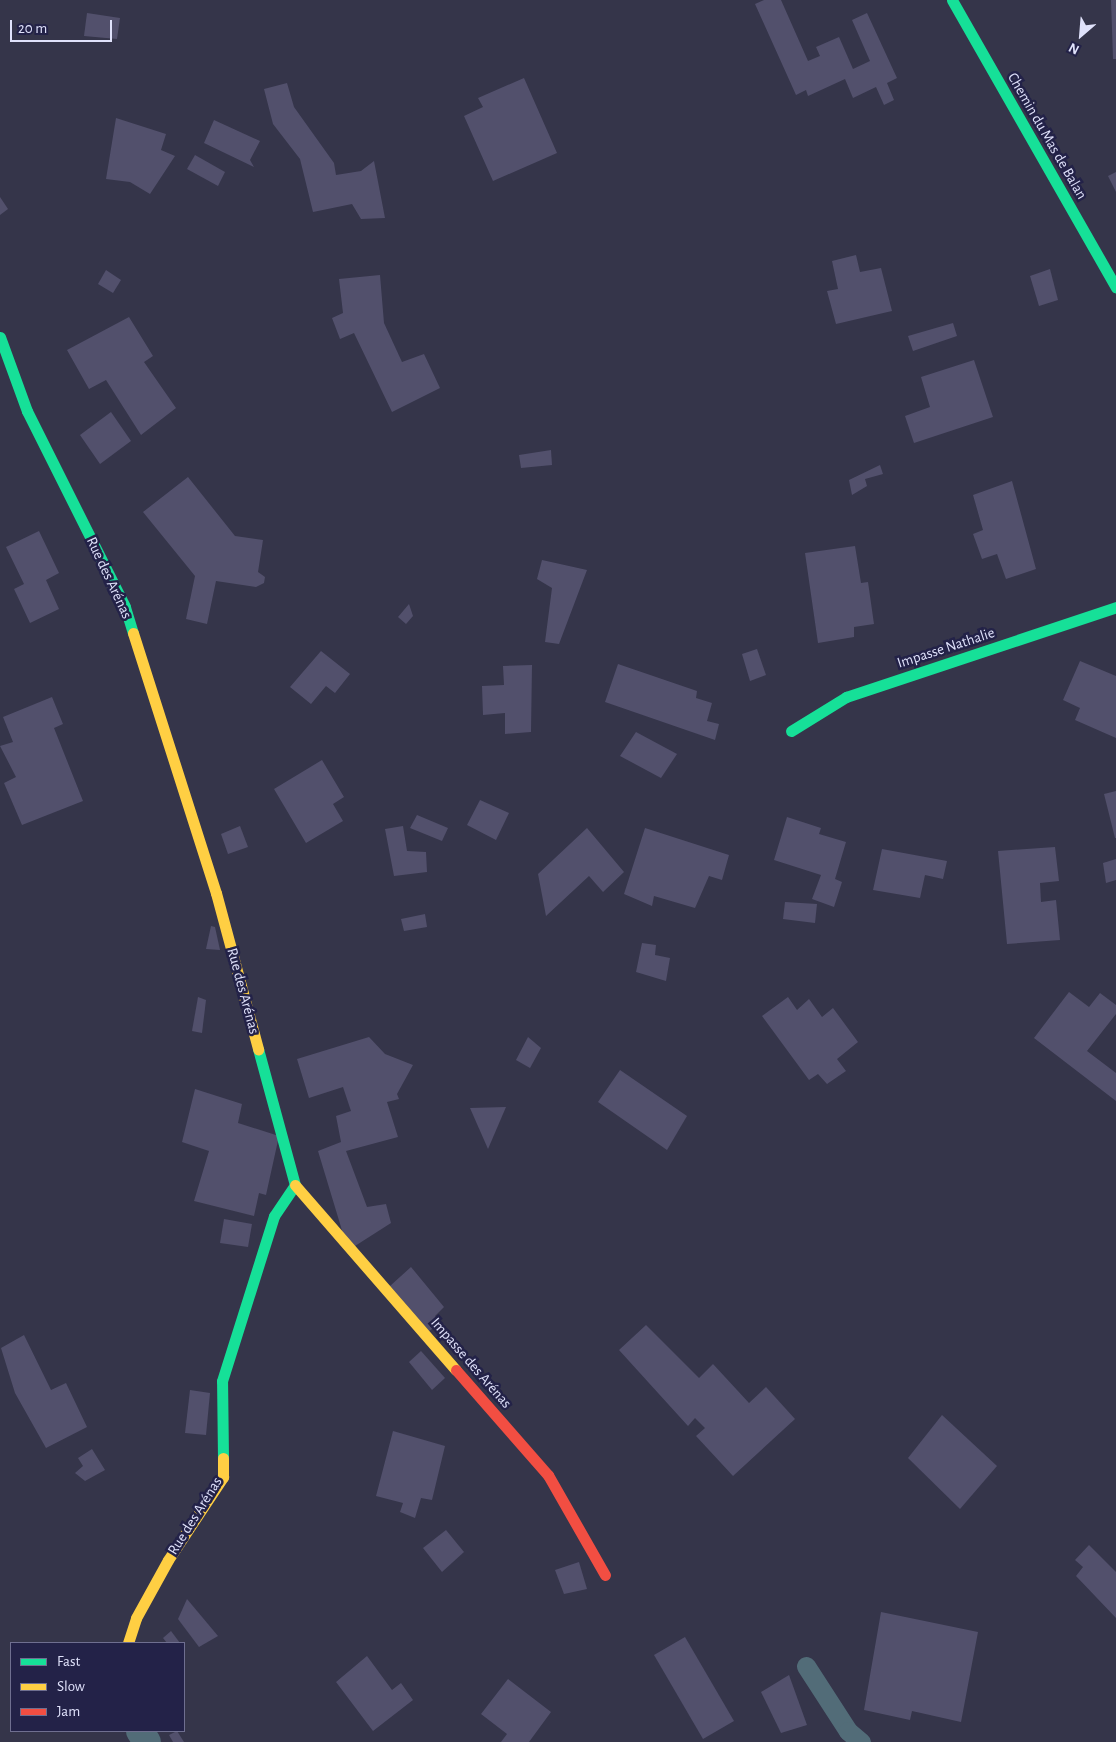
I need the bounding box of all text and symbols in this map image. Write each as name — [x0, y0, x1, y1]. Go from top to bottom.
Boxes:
scale bar — [12, 10, 115, 42]
north arrow — [1056, 10, 1106, 60]
text: 20 m — [18, 21, 47, 36]
text: N — [1067, 40, 1082, 57]
street label: Chemin du Mas de Balan — [1003, 69, 1091, 203]
street label: Rue des Arénas — [82, 534, 136, 622]
street label: Impasse Nathalie — [895, 624, 997, 672]
street label: Rue des Arénas — [223, 946, 263, 1036]
street label: Impasse des Arénas — [427, 1314, 515, 1412]
street label: Rue des Arénas — [164, 1474, 226, 1558]
legend — [10, 1642, 185, 1732]
text: Fast — [57, 1654, 80, 1669]
text: Slow — [57, 1679, 85, 1694]
text: Jam — [57, 1704, 80, 1719]

